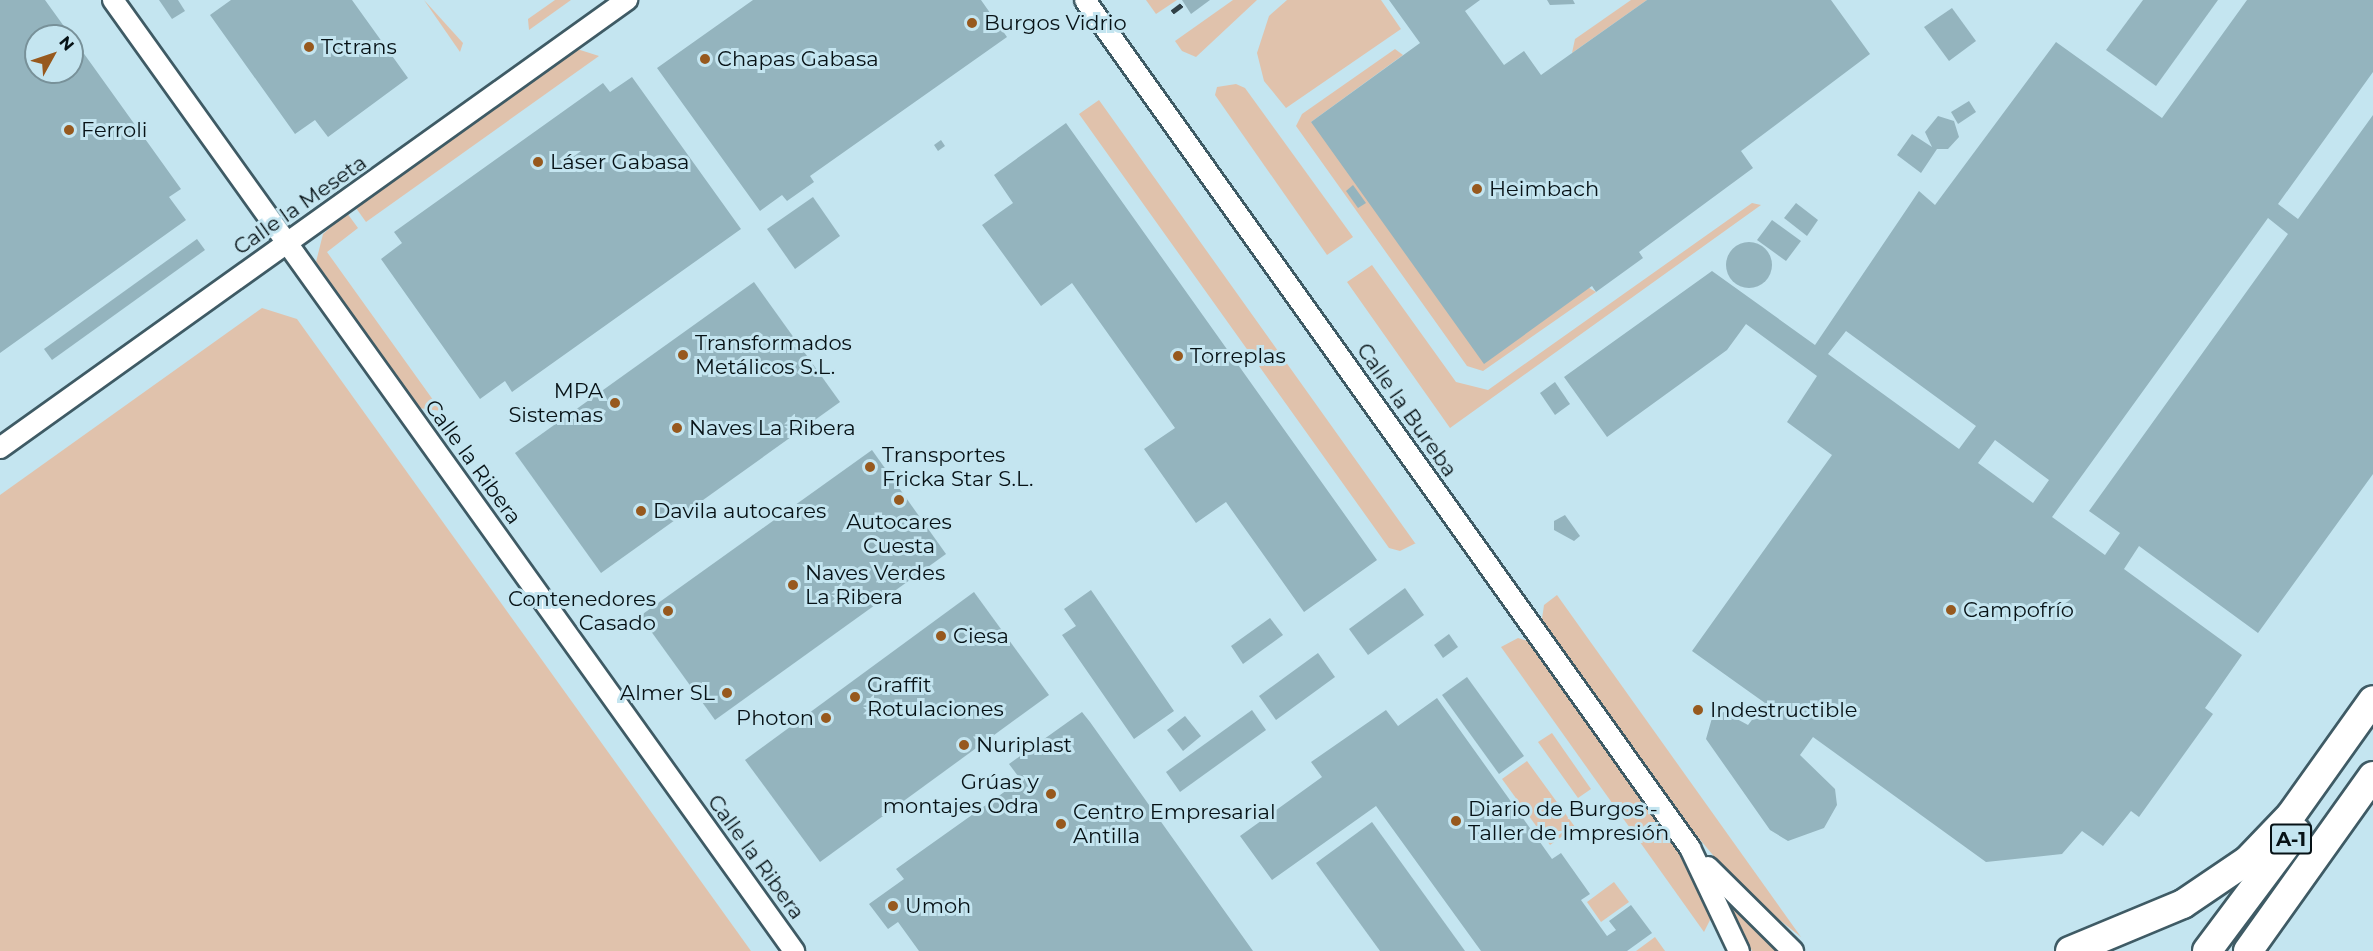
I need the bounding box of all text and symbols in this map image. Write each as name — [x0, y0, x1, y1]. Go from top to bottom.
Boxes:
place label: Burgos Vidrio — [984, 10, 1127, 36]
marker: Burgos Vidrio — [965, 16, 979, 30]
north arrow — [24, 24, 84, 84]
text: N — [55, 32, 78, 54]
place label: Tctrans — [321, 34, 397, 60]
marker: Tctrans — [302, 40, 316, 54]
place label: Chapas Gabasa — [717, 46, 879, 72]
marker: Chapas Gabasa — [698, 52, 712, 66]
place label: Ferroli — [81, 117, 147, 143]
marker: Ferroli — [62, 123, 76, 137]
place label: Láser Gabasa — [550, 149, 689, 175]
street label: Calle la Meseta — [229, 150, 371, 260]
marker: Láser Gabasa — [531, 155, 545, 169]
place label: Heimbach — [1489, 176, 1599, 202]
marker: Heimbach — [1470, 182, 1484, 196]
place label: Transformados Metálicos S.L. — [695, 330, 852, 380]
street label: Calle la Bureba — [1352, 338, 1462, 482]
place label: Torreplas — [1190, 343, 1286, 369]
marker: Transformados Metálicos S.L. — [676, 348, 690, 362]
marker: Torreplas — [1171, 349, 1185, 363]
place label: MPA Sistemas — [508, 378, 603, 428]
street label: Calle la Ribera — [419, 395, 527, 529]
marker: MPA Sistemas — [608, 396, 622, 410]
place label: Naves La Ribera — [689, 415, 856, 441]
marker: Naves La Ribera — [670, 421, 684, 435]
place label: Transportes Fricka Star S.L. — [882, 442, 1033, 492]
marker: Transportes Fricka Star S.L. — [863, 460, 877, 474]
marker: Autocares Cuesta — [892, 493, 906, 507]
place label: Davila autocares — [653, 498, 826, 524]
marker: Davila autocares — [634, 504, 648, 518]
place label: Autocares Cuesta — [846, 509, 952, 559]
place label: Naves Verdes La Ribera — [805, 560, 945, 610]
marker: Naves Verdes La Ribera — [786, 578, 800, 592]
place label: Contenedores Casado — [508, 586, 656, 636]
place label: Campofrío — [1963, 597, 2074, 623]
marker: Campofrío — [1944, 603, 1958, 617]
marker: Contenedores Casado — [661, 604, 675, 618]
place label: Ciesa — [953, 623, 1009, 649]
marker: Ciesa — [934, 629, 948, 643]
place label: Graffit Rotulaciones — [867, 672, 1004, 722]
place label: Almer SL — [620, 680, 715, 706]
marker: Almer SL — [720, 686, 734, 700]
marker: Graffit Rotulaciones — [848, 690, 862, 704]
place label: Indestructible — [1710, 697, 1857, 723]
marker: Indestructible — [1691, 703, 1705, 717]
place label: Photon — [736, 705, 814, 731]
marker: Photon — [819, 711, 833, 725]
place label: Nuriplast — [976, 732, 1072, 758]
marker: Nuriplast — [957, 738, 971, 752]
place label: Grúas y montajes Odra — [883, 769, 1039, 819]
marker: Grúas y montajes Odra — [1044, 787, 1058, 801]
street label: Calle la Ribera — [702, 790, 810, 924]
place label: Diario de Burgos - Taller de Impresión — [1468, 796, 1669, 846]
place label: Centro Empresarial Antilla — [1073, 799, 1276, 849]
marker: Diario de Burgos - Taller de Impresión — [1449, 814, 1463, 828]
marker: Centro Empresarial Antilla — [1054, 817, 1068, 831]
road number: A-1 — [2270, 822, 2312, 856]
place label: Umoh — [905, 893, 971, 919]
marker: Umoh — [886, 899, 900, 913]

